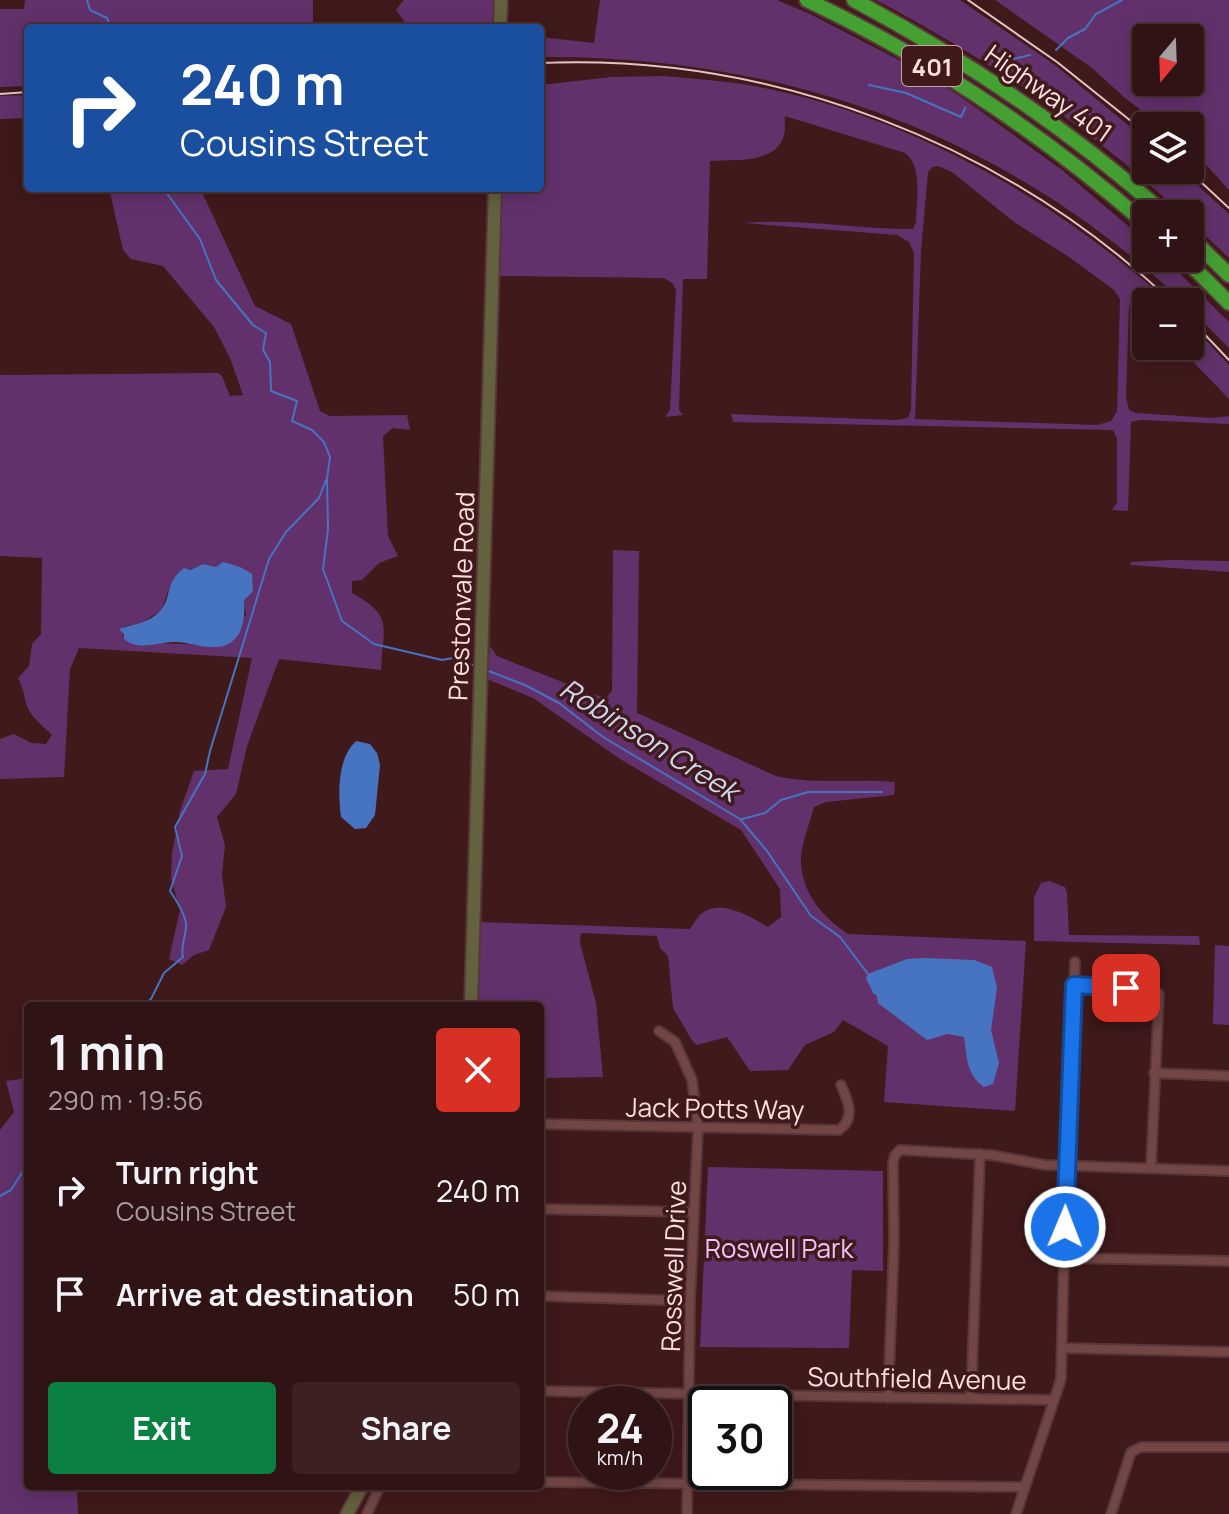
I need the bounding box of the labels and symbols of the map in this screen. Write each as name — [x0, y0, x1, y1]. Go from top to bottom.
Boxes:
north arrow — [1132, 24, 1204, 96]
street label: Highway 401 — [978, 36, 1120, 150]
road number: 401 — [902, 46, 962, 86]
street label: Prestonvale Road — [439, 491, 483, 701]
water label: Robinson Creek — [553, 669, 750, 811]
pin — [1092, 954, 1160, 1022]
street label: Jack Potts Way — [625, 1088, 805, 1128]
street label: Rosswell Drive — [652, 1180, 694, 1352]
position arrow — [1023, 1185, 1107, 1269]
park label: Roswell Park — [705, 1230, 854, 1266]
street label: Southfield Avenue — [807, 1358, 1027, 1398]
speed limit sign: 30 — [688, 1386, 792, 1490]

